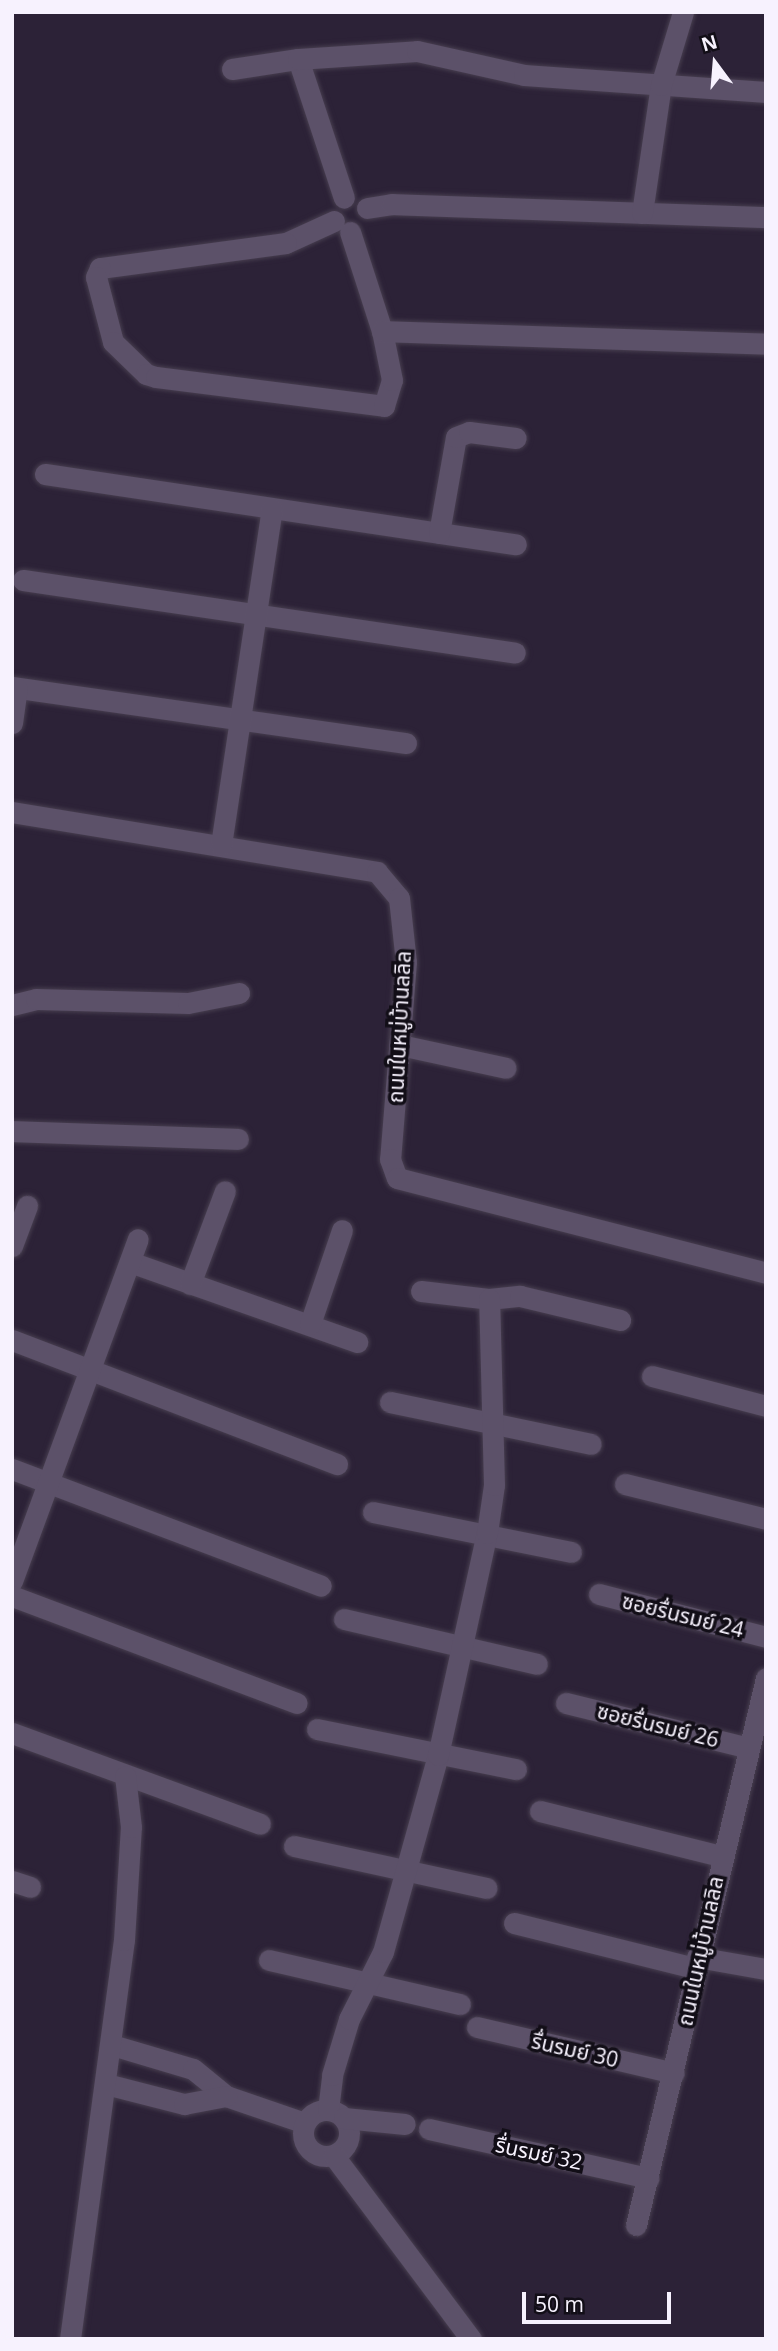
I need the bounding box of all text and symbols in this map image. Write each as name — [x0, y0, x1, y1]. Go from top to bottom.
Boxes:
north arrow — [680, 28, 750, 98]
text: N — [698, 28, 720, 57]
street label: ถนนในหมู่บ้านลลิล — [382, 950, 416, 1104]
street label: ซอยรื่นรมย์ 24 — [620, 1588, 746, 1642]
street label: ซอยรื่นรมย์ 26 — [595, 1698, 721, 1752]
street label: ถนนในหมู่บ้านลลิล — [672, 1874, 728, 2028]
street label: รื่นรมย์ 30 — [529, 2028, 621, 2072]
street label: รื่นรมย์ 32 — [493, 2132, 585, 2174]
scale bar — [526, 2278, 675, 2322]
text: 50 m — [535, 2290, 584, 2318]

